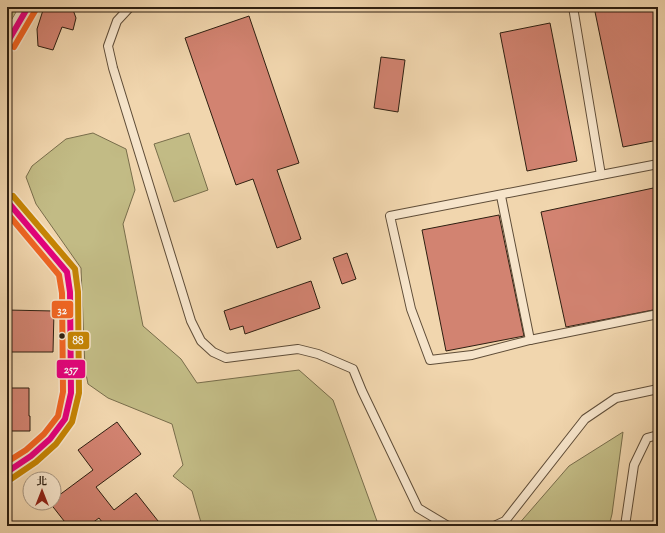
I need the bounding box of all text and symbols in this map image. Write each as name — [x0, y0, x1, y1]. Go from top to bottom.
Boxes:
line badge: 32 — [51, 300, 74, 319]
text: 32 — [57, 303, 68, 319]
unlabelled marker — [57, 331, 67, 341]
line badge: 88 — [67, 331, 90, 350]
text: 88 — [73, 333, 84, 349]
line badge: 257 — [56, 359, 86, 379]
text: 257 — [64, 362, 79, 378]
north arrow — [22, 471, 62, 511]
text: 北 — [37, 474, 48, 490]

